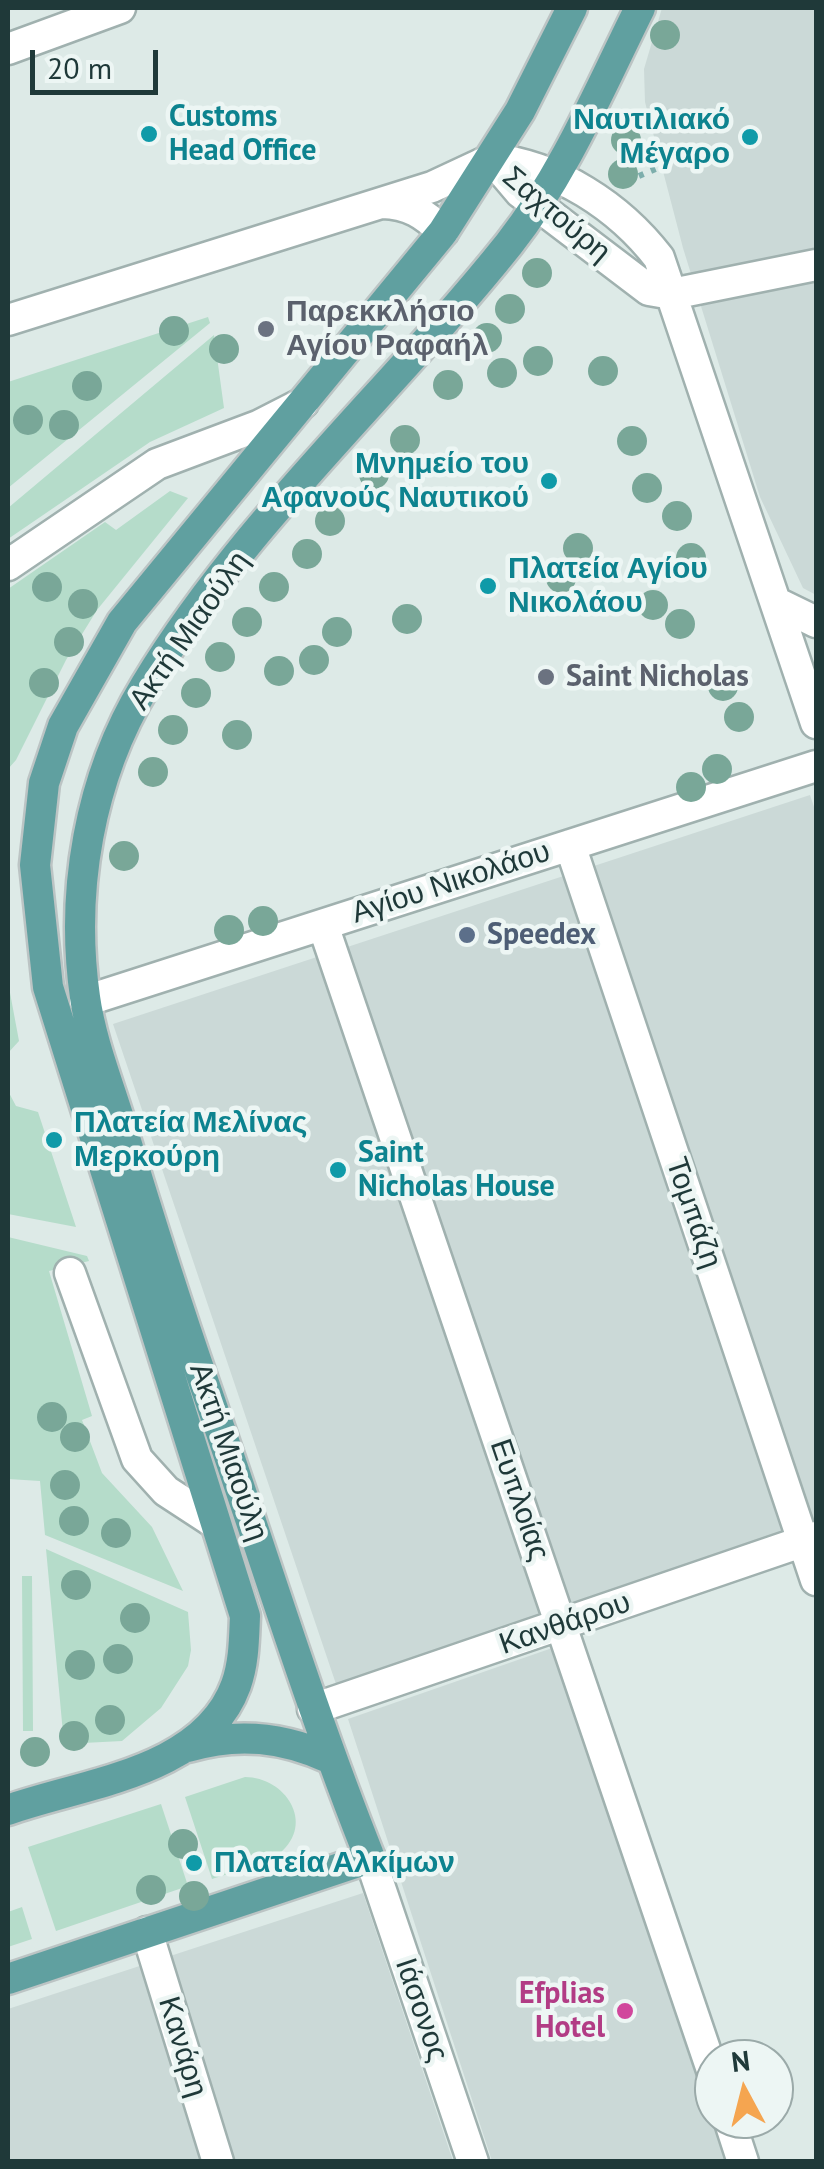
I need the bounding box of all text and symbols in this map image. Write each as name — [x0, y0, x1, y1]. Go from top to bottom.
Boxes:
scale bar — [35, 30, 162, 92]
text: 20 m — [47, 48, 112, 87]
place label: Customs Head Office — [169, 99, 316, 170]
place label: Ναυτιλιακό Μέγαρο — [573, 102, 730, 172]
marker: Customs Head Office — [138, 123, 160, 145]
marker: Ναυτιλιακό Μέγαρο — [739, 126, 761, 148]
street label: Σαχτούρη — [495, 159, 617, 271]
place label: Παρεκκλήσιο Αγίου Ραφαήλ — [286, 294, 488, 364]
marker: Παρεκκλήσιο Αγίου Ραφαήλ — [255, 318, 277, 340]
place label: Μνημείο του Αφανούς Ναυτικού — [261, 446, 529, 516]
marker: Μνημείο του Αφανούς Ναυτικού — [538, 470, 560, 492]
street label: Ακτή Μιαούλη — [122, 545, 258, 717]
place label: Πλατεία Αγίου Νικολάου — [508, 551, 708, 622]
marker: Πλατεία Αγίου Νικολάου — [477, 575, 499, 597]
place label: Saint Nicholas — [566, 659, 749, 695]
marker: Saint Nicholas — [535, 666, 557, 688]
street label: Αγίου Νικολάου — [347, 834, 555, 932]
place label: Speedex — [487, 917, 596, 953]
marker: Speedex — [456, 924, 478, 946]
place label: Πλατεία Μελίνας Μερκούρη — [74, 1105, 307, 1176]
marker: Πλατεία Μελίνας Μερκούρη — [43, 1129, 65, 1151]
place label: Saint Nicholas House — [358, 1135, 555, 1206]
street label: Τομπάζη — [657, 1153, 729, 1273]
marker: Saint Nicholas House — [327, 1159, 349, 1181]
street label: Ακτή Μιαούλη — [181, 1359, 275, 1545]
street label: Ευπλοίας — [481, 1435, 557, 1565]
street label: Κανθάρου — [495, 1585, 635, 1663]
place label: Πλατεία Αλκίμων — [214, 1845, 455, 1881]
marker: Πλατεία Αλκίμων — [183, 1852, 205, 1874]
street label: Ιάσονος — [387, 1954, 455, 2066]
place label: Efplias Hotel — [519, 1976, 605, 2046]
street label: Κανάρη — [150, 1992, 214, 2102]
marker: Efplias Hotel — [614, 2000, 636, 2022]
north arrow — [694, 2039, 794, 2139]
text: N — [729, 2041, 752, 2080]

